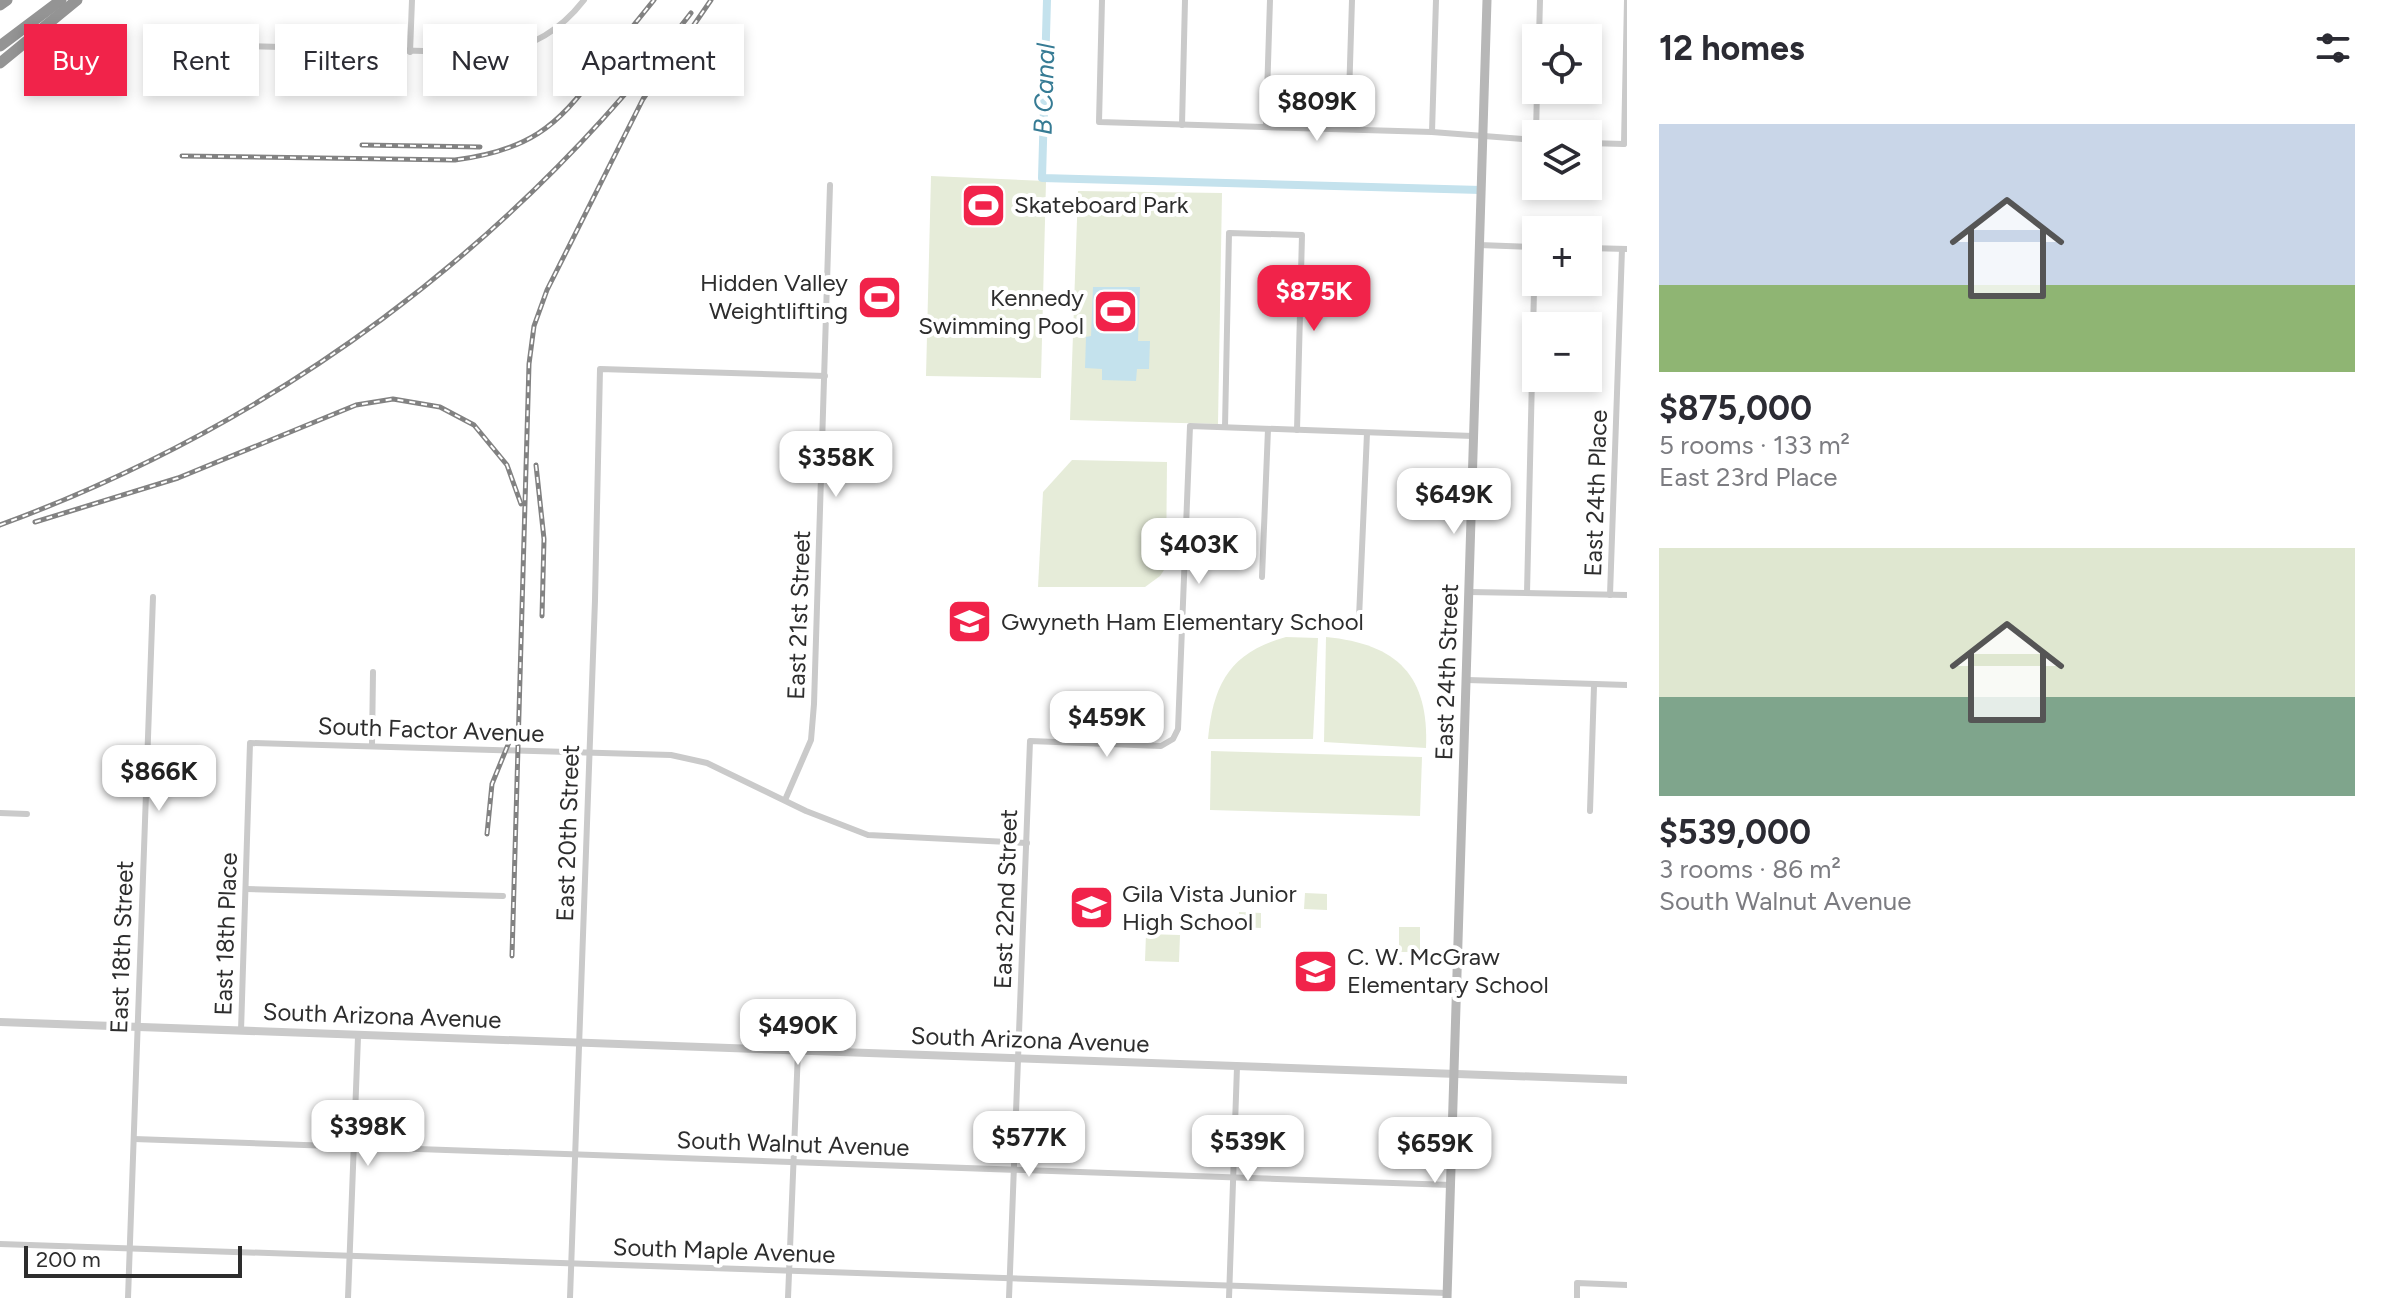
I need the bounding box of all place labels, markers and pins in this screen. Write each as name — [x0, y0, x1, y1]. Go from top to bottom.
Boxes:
pin: $809K — [1261, 75, 1373, 143]
sports icon: Skateboard Park — [959, 181, 1007, 229]
place label: Skateboard Park — [1014, 190, 1189, 219]
pin: $875K — [1258, 265, 1370, 333]
place label: Hidden Valley Weightlifting — [700, 268, 848, 325]
sports icon: Hidden Valley Weightlifting — [855, 273, 903, 321]
place label: Kennedy Swimming Pool — [918, 283, 1084, 340]
sports icon: Kennedy Swimming Pool — [1091, 288, 1139, 336]
pin: $358K — [780, 431, 892, 499]
pin: $649K — [1398, 468, 1510, 536]
pin: $403K — [1143, 518, 1255, 586]
school or university icon: Gwyneth Ham Elementary School — [946, 598, 994, 646]
place label: Gwyneth Ham Elementary School — [1001, 607, 1364, 636]
pin: $459K — [1051, 691, 1163, 759]
pin: $866K — [103, 745, 215, 813]
place label: Gila Vista Junior High School — [1122, 879, 1297, 936]
school or university icon: Gila Vista Junior High School — [1067, 884, 1115, 932]
place label: C. W. McGraw Elementary School — [1347, 942, 1549, 999]
school or university icon: C. W. McGraw Elementary School — [1292, 947, 1340, 995]
pin: $490K — [742, 999, 854, 1067]
pin: $398K — [312, 1100, 424, 1168]
pin: $577K — [973, 1111, 1085, 1179]
pin: $539K — [1192, 1115, 1304, 1183]
pin: $659K — [1379, 1117, 1491, 1185]

